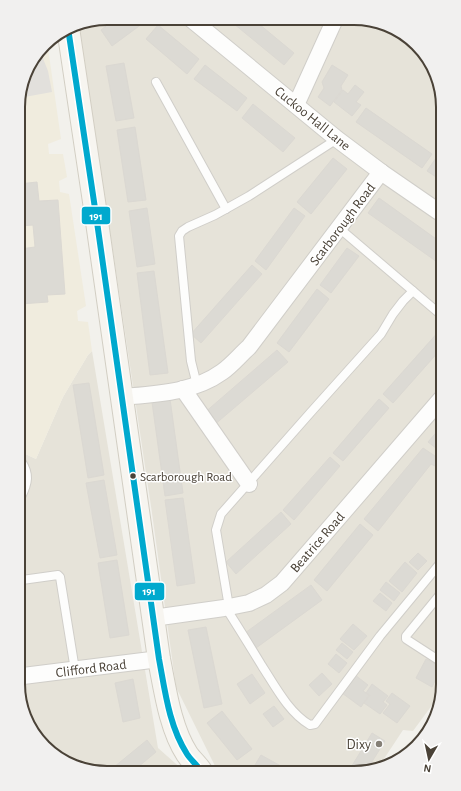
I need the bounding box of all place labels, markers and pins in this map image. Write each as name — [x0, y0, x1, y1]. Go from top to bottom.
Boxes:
marker: Scarborough Road — [128, 471, 138, 481]
place label: Scarborough Road — [140, 471, 232, 484]
place label: Dixy — [347, 738, 371, 752]
marker: Dixy — [374, 739, 384, 749]

